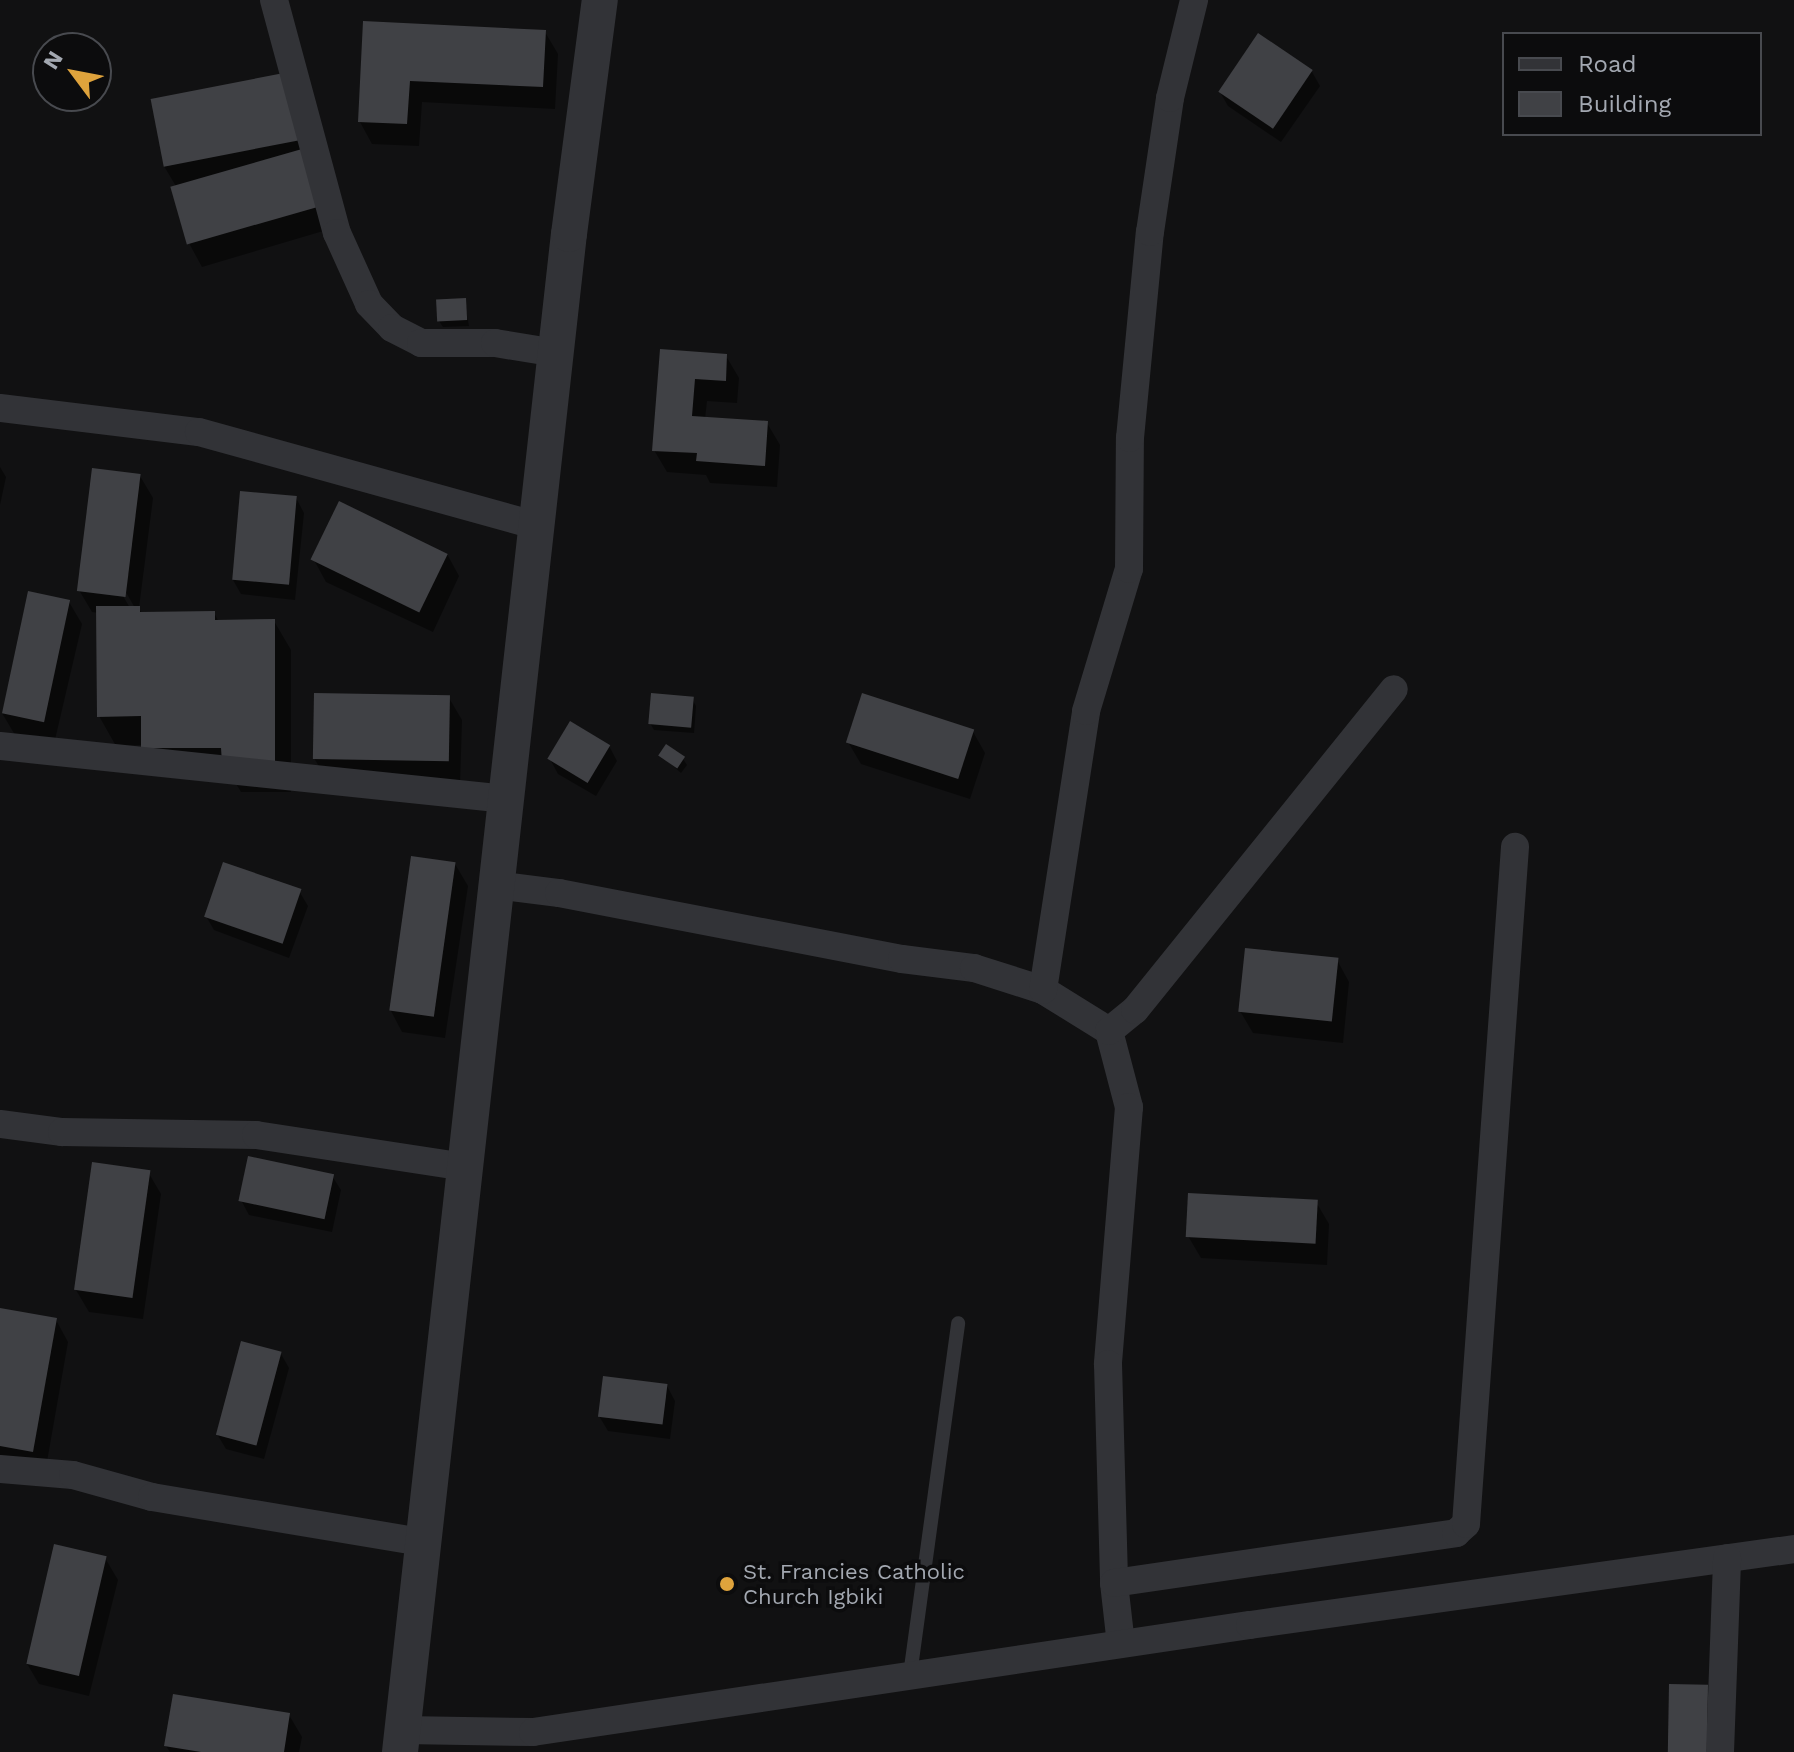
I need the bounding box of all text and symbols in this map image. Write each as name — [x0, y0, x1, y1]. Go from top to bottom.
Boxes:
north arrow — [32, 32, 112, 112]
legend — [1502, 32, 1762, 136]
text: N — [38, 47, 68, 74]
text: Road — [1578, 50, 1637, 78]
text: Building — [1578, 90, 1671, 118]
place label: St. Francies Catholic Church Igbiki — [743, 1558, 965, 1610]
marker: St. Francies Catholic Church Igbiki — [718, 1575, 736, 1593]

